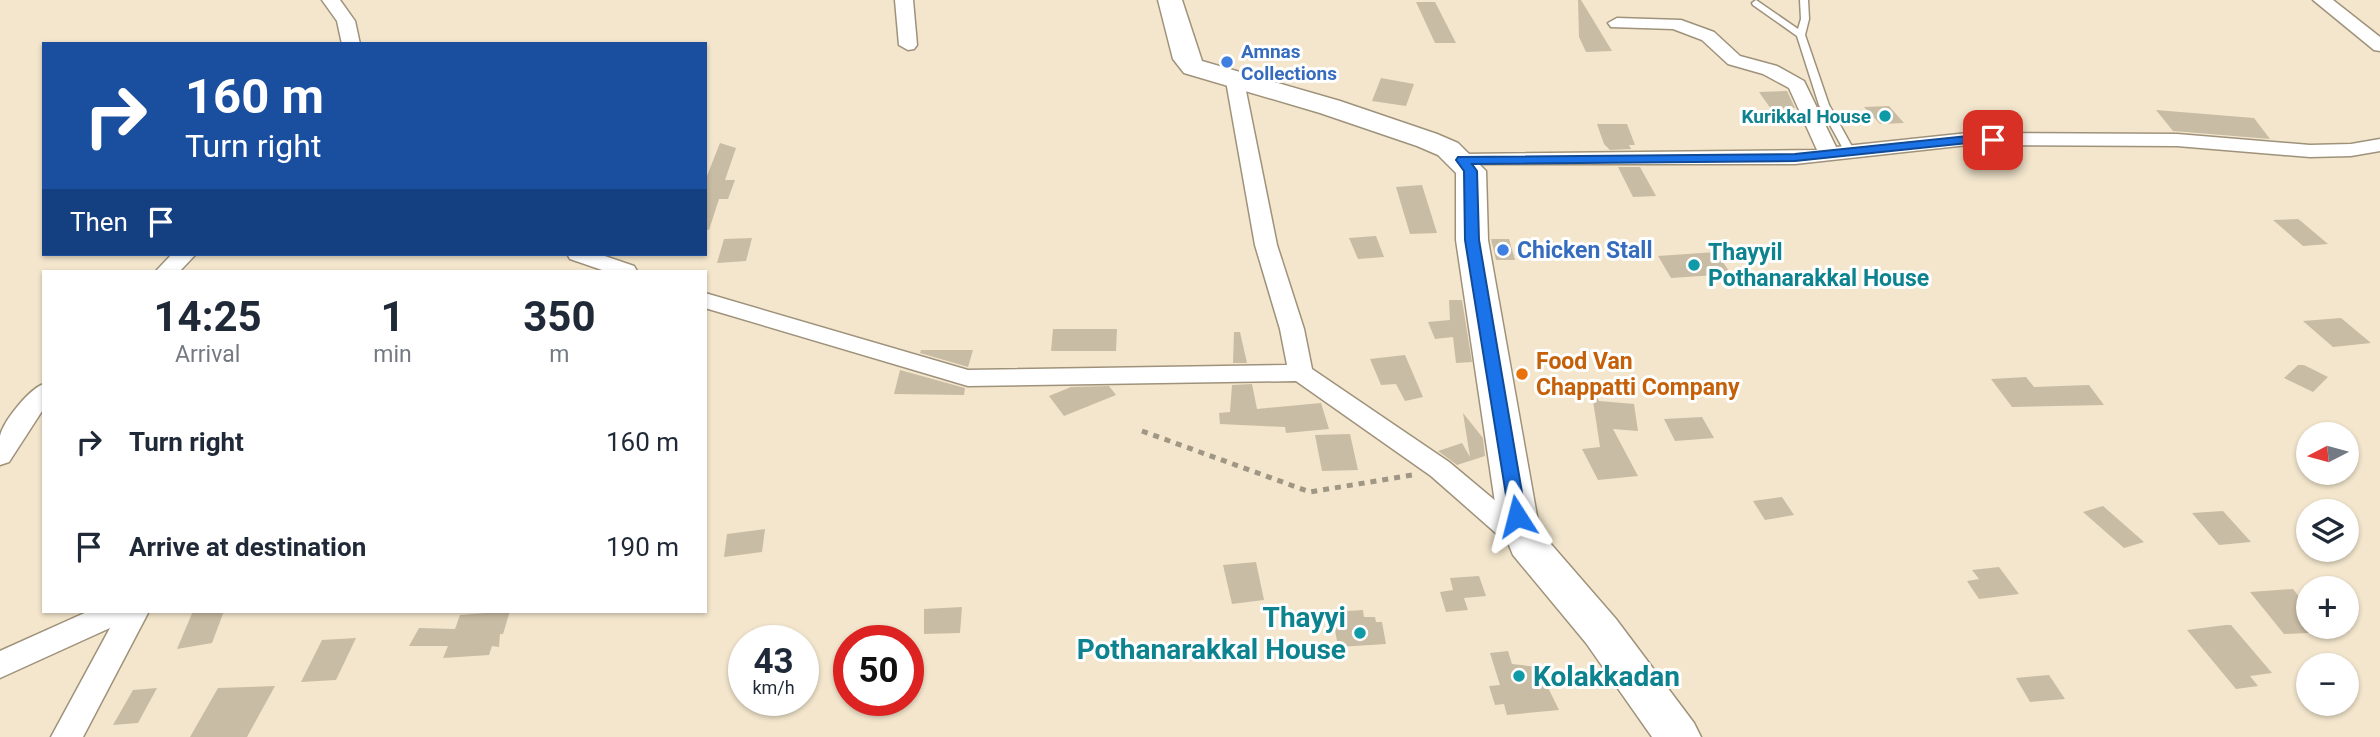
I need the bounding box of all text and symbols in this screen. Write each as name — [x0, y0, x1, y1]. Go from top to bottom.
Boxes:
place label: Amnas Collections — [1241, 40, 1337, 85]
marker: Amnas Collections — [1219, 54, 1235, 70]
text: 160 m — [185, 68, 324, 125]
icon: right — [70, 70, 161, 161]
place label: Kurikkal House — [1741, 105, 1871, 128]
marker: Kurikkal House — [1877, 108, 1893, 124]
pin — [1963, 110, 2023, 170]
icon: arrive — [1974, 121, 2012, 159]
text: Turn right — [185, 127, 321, 165]
icon: arrive — [142, 203, 180, 241]
text: Then — [70, 207, 128, 237]
place label: Chicken Stall — [1517, 237, 1653, 264]
place label: Thayyil Pothanarakkal House — [1708, 239, 1929, 292]
marker: Chicken Stall — [1495, 242, 1511, 258]
marker: Thayyil Pothanarakkal House — [1686, 257, 1702, 273]
text: 14:25 — [154, 292, 262, 341]
text: 1 — [380, 292, 405, 341]
text: 350 — [523, 292, 596, 341]
text: Arrival — [175, 341, 240, 368]
text: min — [373, 341, 412, 368]
text: m — [549, 341, 569, 368]
place label: Food Van Chappatti Company — [1536, 348, 1740, 401]
marker: Food Van Chappatti Company — [1514, 366, 1530, 382]
north arrow — [2296, 422, 2359, 485]
map controls — [2296, 422, 2359, 716]
icon: right — [70, 423, 108, 461]
text: Turn right — [129, 427, 244, 457]
text: 160 m — [606, 427, 679, 457]
position arrow — [1480, 479, 1554, 553]
button: layers — [2296, 499, 2359, 562]
icon: arrive — [70, 528, 108, 566]
text: Arrive at destination — [129, 532, 366, 562]
text: 190 m — [606, 532, 679, 562]
button: + — [2296, 576, 2359, 639]
place label: Thayyi Pothanarakkal House — [1077, 601, 1346, 666]
speed limit sign: 50 — [833, 625, 924, 716]
marker: Thayyi Pothanarakkal House — [1352, 625, 1368, 641]
text: 43 — [753, 641, 794, 682]
button: − — [2296, 653, 2359, 716]
place label: Kolakkadan — [1533, 660, 1680, 693]
marker: Kolakkadan — [1511, 668, 1527, 684]
text: km/h — [752, 677, 795, 698]

